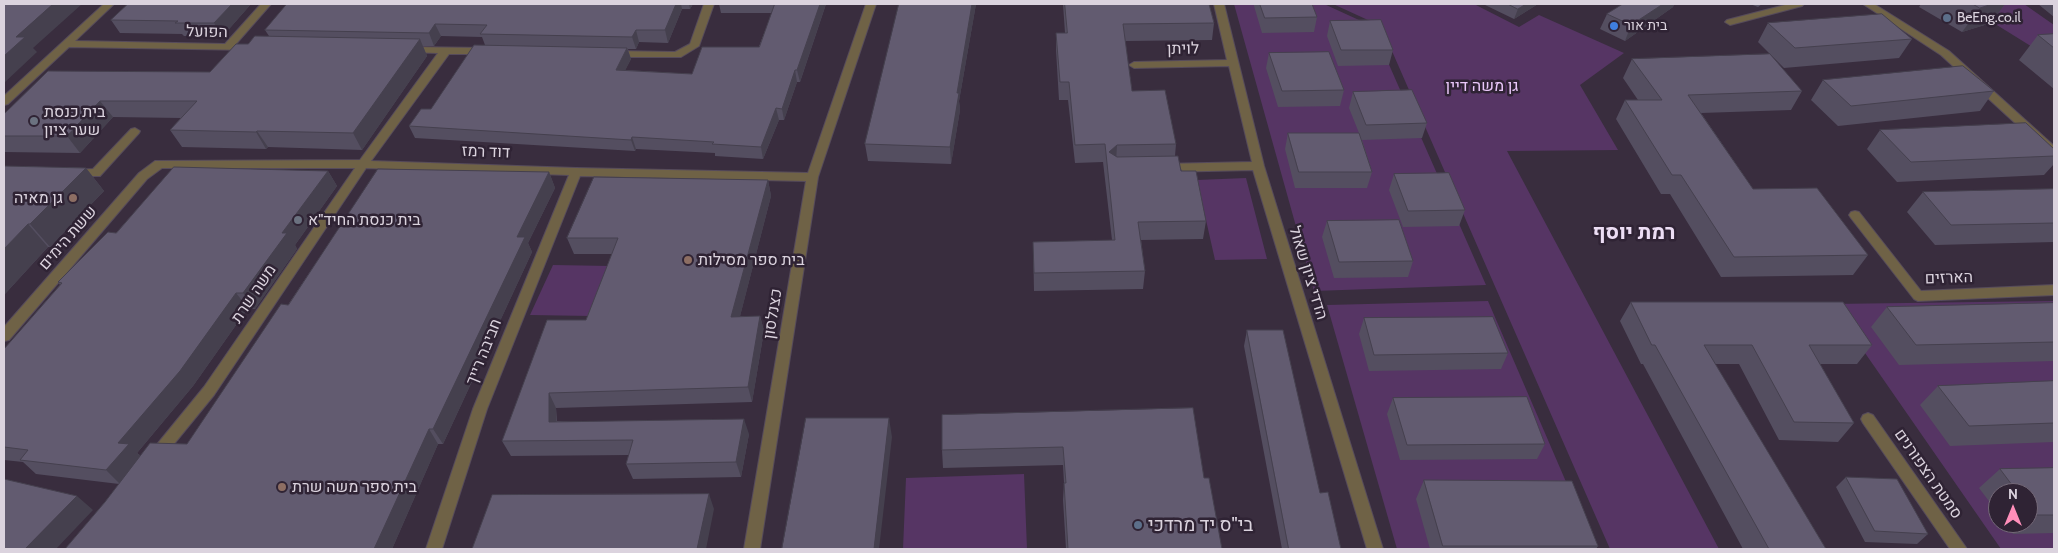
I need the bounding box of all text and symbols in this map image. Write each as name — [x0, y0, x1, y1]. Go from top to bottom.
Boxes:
place label: BeEng.co.il — [1957, 10, 2021, 26]
marker: BeEng.co.il — [1941, 12, 1953, 24]
place label: בית אור — [1624, 18, 1667, 34]
marker: בית אור — [1608, 20, 1620, 32]
street label: הפועל — [186, 22, 228, 42]
street label: לויתן — [1167, 39, 1199, 59]
park label: גן משה דיין — [1446, 76, 1518, 96]
place label: בית כנסת שער ציון — [44, 102, 105, 140]
marker: בית כנסת שער ציון — [28, 115, 40, 127]
street label: דוד רמז — [461, 142, 511, 162]
place label: גן מאיה — [14, 188, 63, 208]
marker: גן מאיה — [67, 192, 79, 204]
street label: ששת הימים — [35, 202, 101, 274]
place label: בית כנסת החיד"א — [308, 210, 421, 230]
marker: בית כנסת החיד"א — [292, 214, 304, 226]
district label: רמת יוסף — [1592, 220, 1676, 246]
street label: הדדי ציון שאול — [1285, 224, 1331, 322]
place label: בית ספר מסילות — [698, 250, 805, 270]
marker: בית ספר מסילות — [682, 254, 694, 266]
street label: משה שרת — [227, 261, 281, 327]
street label: הארזים — [1925, 268, 1973, 288]
street label: כצנלסון — [760, 287, 786, 341]
street label: חביבה רייך — [462, 316, 506, 388]
street label: סמטת הצפורנים — [1890, 425, 1966, 523]
place label: בית ספר משה שרת — [292, 477, 417, 497]
marker: בית ספר משה שרת — [276, 481, 288, 493]
north arrow — [1988, 483, 2038, 533]
text: N — [2008, 485, 2018, 503]
place label: בי"ס יד מרדכי — [1148, 514, 1253, 536]
marker: בי"ס יד מרדכי — [1132, 519, 1144, 531]

